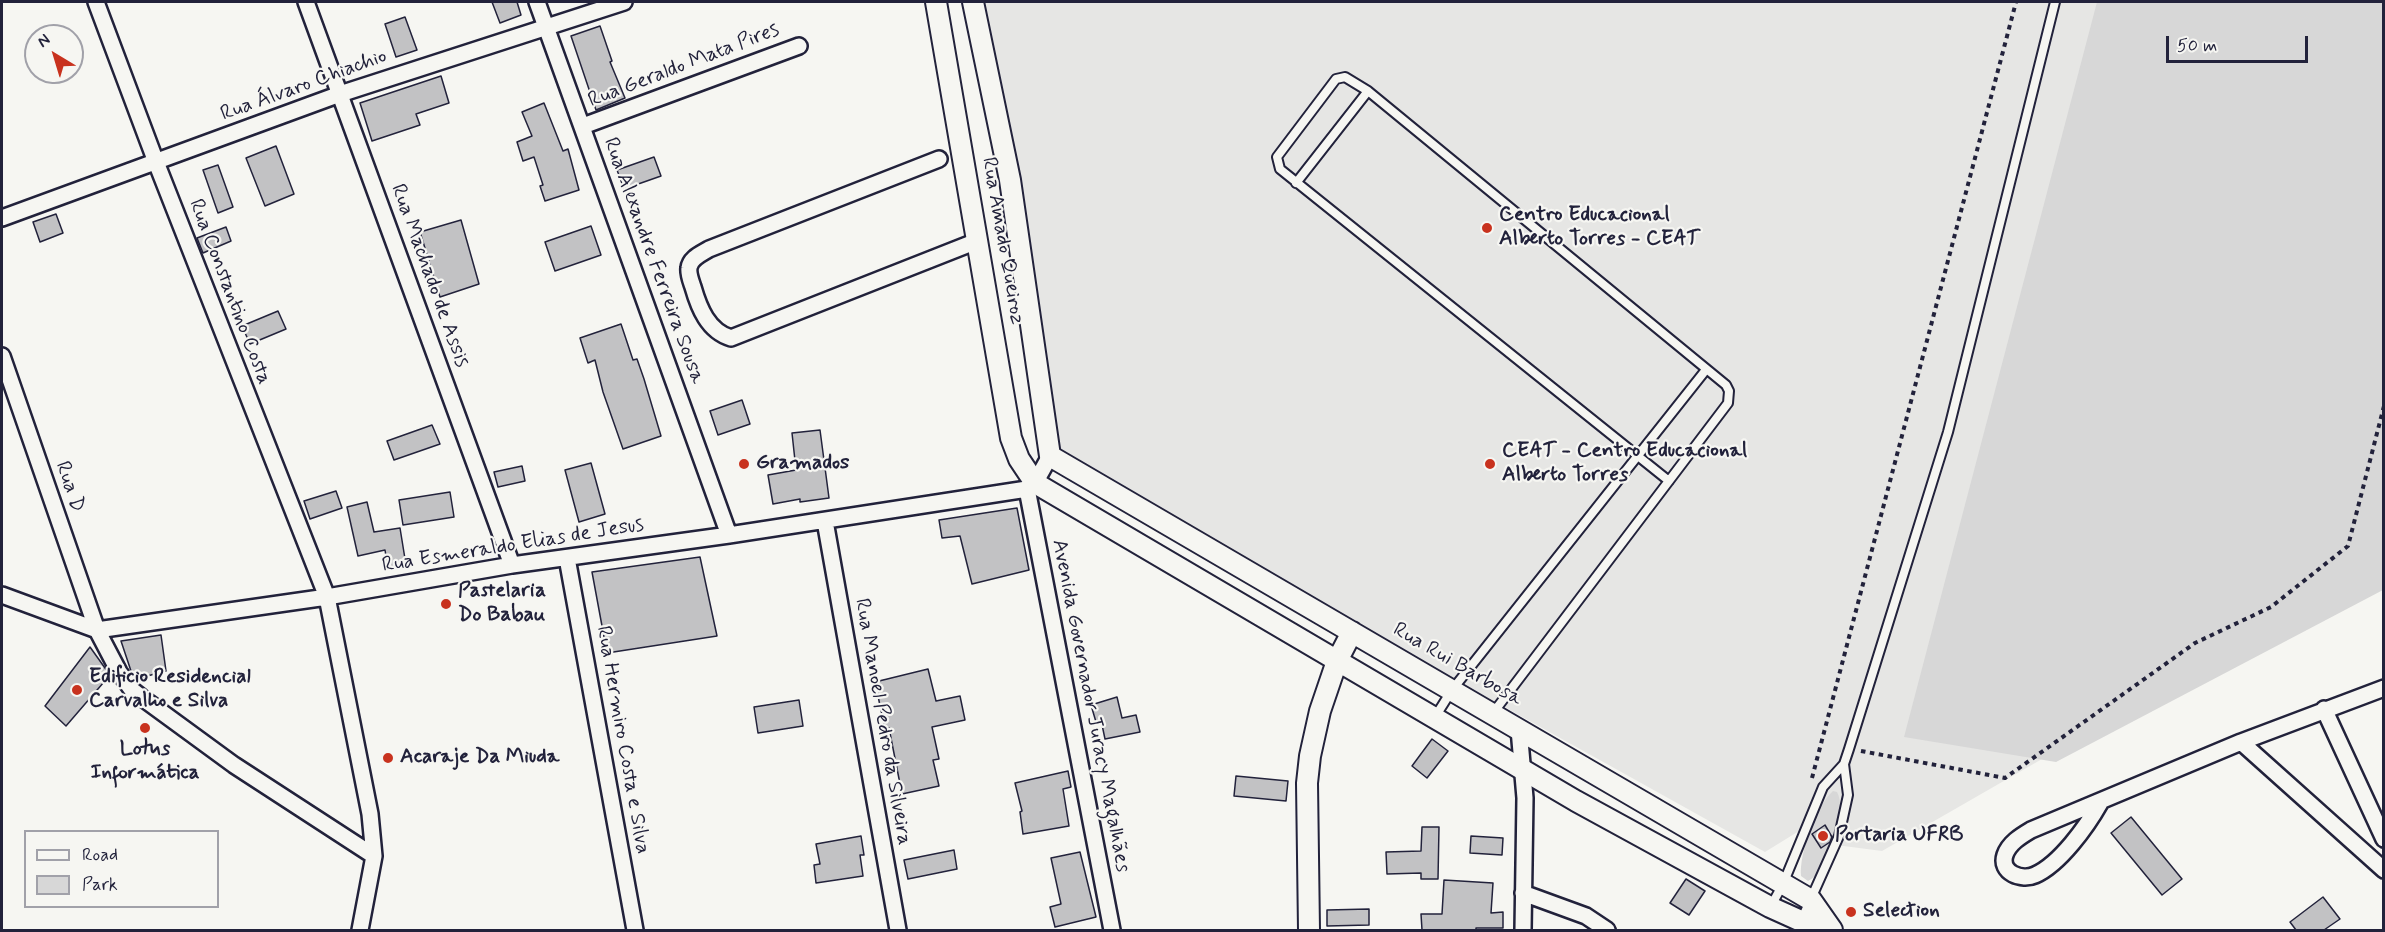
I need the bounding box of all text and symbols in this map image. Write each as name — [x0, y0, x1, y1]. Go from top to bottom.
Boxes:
street label: Rua Geraldo Mata Pires — [585, 18, 783, 114]
north arrow — [24, 24, 84, 84]
scale bar — [2169, 24, 2312, 62]
text: N — [33, 29, 55, 53]
text: 50 m — [2177, 34, 2217, 58]
street label: Rua Álvaro Chiachio — [218, 44, 390, 128]
street label: Rua Alexandre Ferreira Sousa — [597, 135, 709, 387]
street label: Rua Amado Queiroz — [975, 155, 1029, 327]
street label: Rua Machado de Assis — [384, 181, 474, 371]
street label: Rua Constantino Costa — [182, 196, 276, 388]
place label: Centro Educacional Alberto Torres - CEAT — [1499, 203, 1700, 253]
marker: Centro Educacional Alberto Torres - CEAT — [1480, 221, 1494, 235]
place label: CEAT - Centro Educacional Alberto Torres — [1502, 439, 1747, 489]
place label: Gramados — [756, 451, 849, 477]
marker: Gramados — [737, 457, 751, 471]
marker: CEAT - Centro Educacional Alberto Torres — [1483, 457, 1497, 471]
street label: Rua D — [49, 458, 89, 516]
street label: Rua Esmeraldo Elias de Jesus — [380, 513, 646, 579]
street label: Avenida Governador Juracy Magalhães — [1045, 537, 1135, 875]
place label: Pastelaria Do Babau — [458, 579, 546, 629]
marker: Pastelaria Do Babau — [439, 597, 453, 611]
street label: Rua Manoel Pedro da Silveira — [848, 597, 916, 847]
street label: Rua Rui Barbosa — [1388, 618, 1526, 712]
street label: Rua Hermiro Costa e Silva — [590, 624, 654, 856]
place label: Edificio Residencial Carvalho e Silva — [89, 665, 251, 715]
marker: Edificio Residencial Carvalho e Silva — [70, 683, 84, 697]
marker: Lotus Informática — [138, 721, 152, 735]
place label: Lotus Informática — [91, 737, 199, 787]
place label: Acaraje Da Miuda — [400, 745, 559, 771]
marker: Acaraje Da Miuda — [381, 751, 395, 765]
place label: Portaria UFRB — [1835, 823, 1963, 849]
marker: Portaria UFRB — [1816, 829, 1830, 843]
legend — [24, 830, 219, 908]
text: Road — [82, 843, 118, 867]
text: Park — [82, 873, 118, 897]
place label: Selection — [1863, 899, 1940, 925]
marker: Selection — [1844, 905, 1858, 919]

